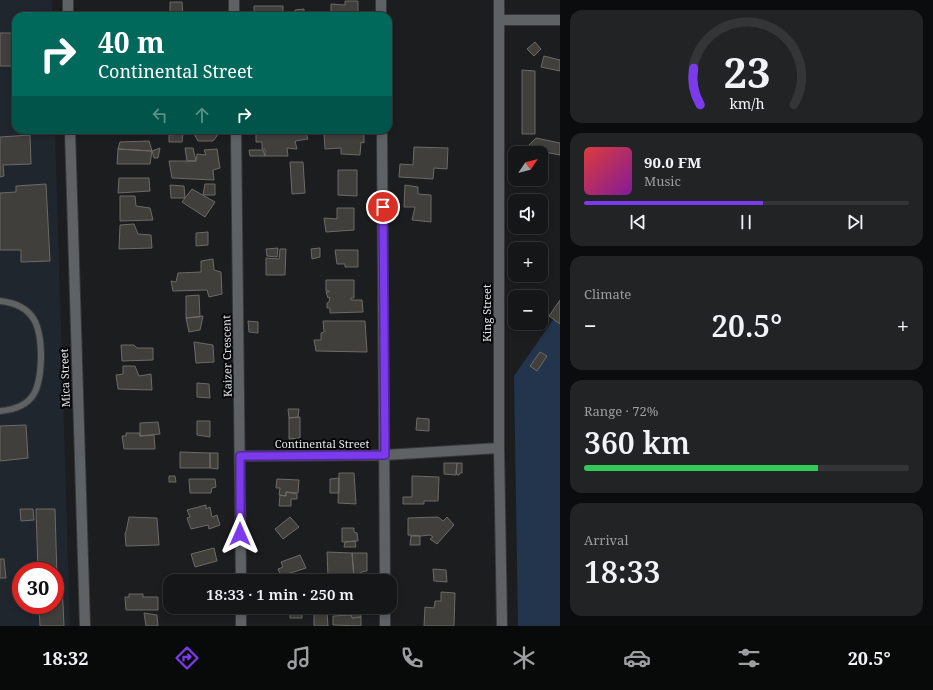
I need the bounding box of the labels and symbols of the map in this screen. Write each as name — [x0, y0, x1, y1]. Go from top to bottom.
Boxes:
north arrow — [508, 146, 548, 186]
pin — [366, 190, 400, 224]
street label: King Street — [479, 284, 494, 342]
street label: Kaizer Crescent — [218, 315, 235, 397]
street label: Mica Street — [56, 348, 73, 408]
street label: Continental Street — [275, 436, 369, 451]
position arrow — [219, 513, 261, 555]
speed limit sign: 30 — [12, 562, 64, 614]

